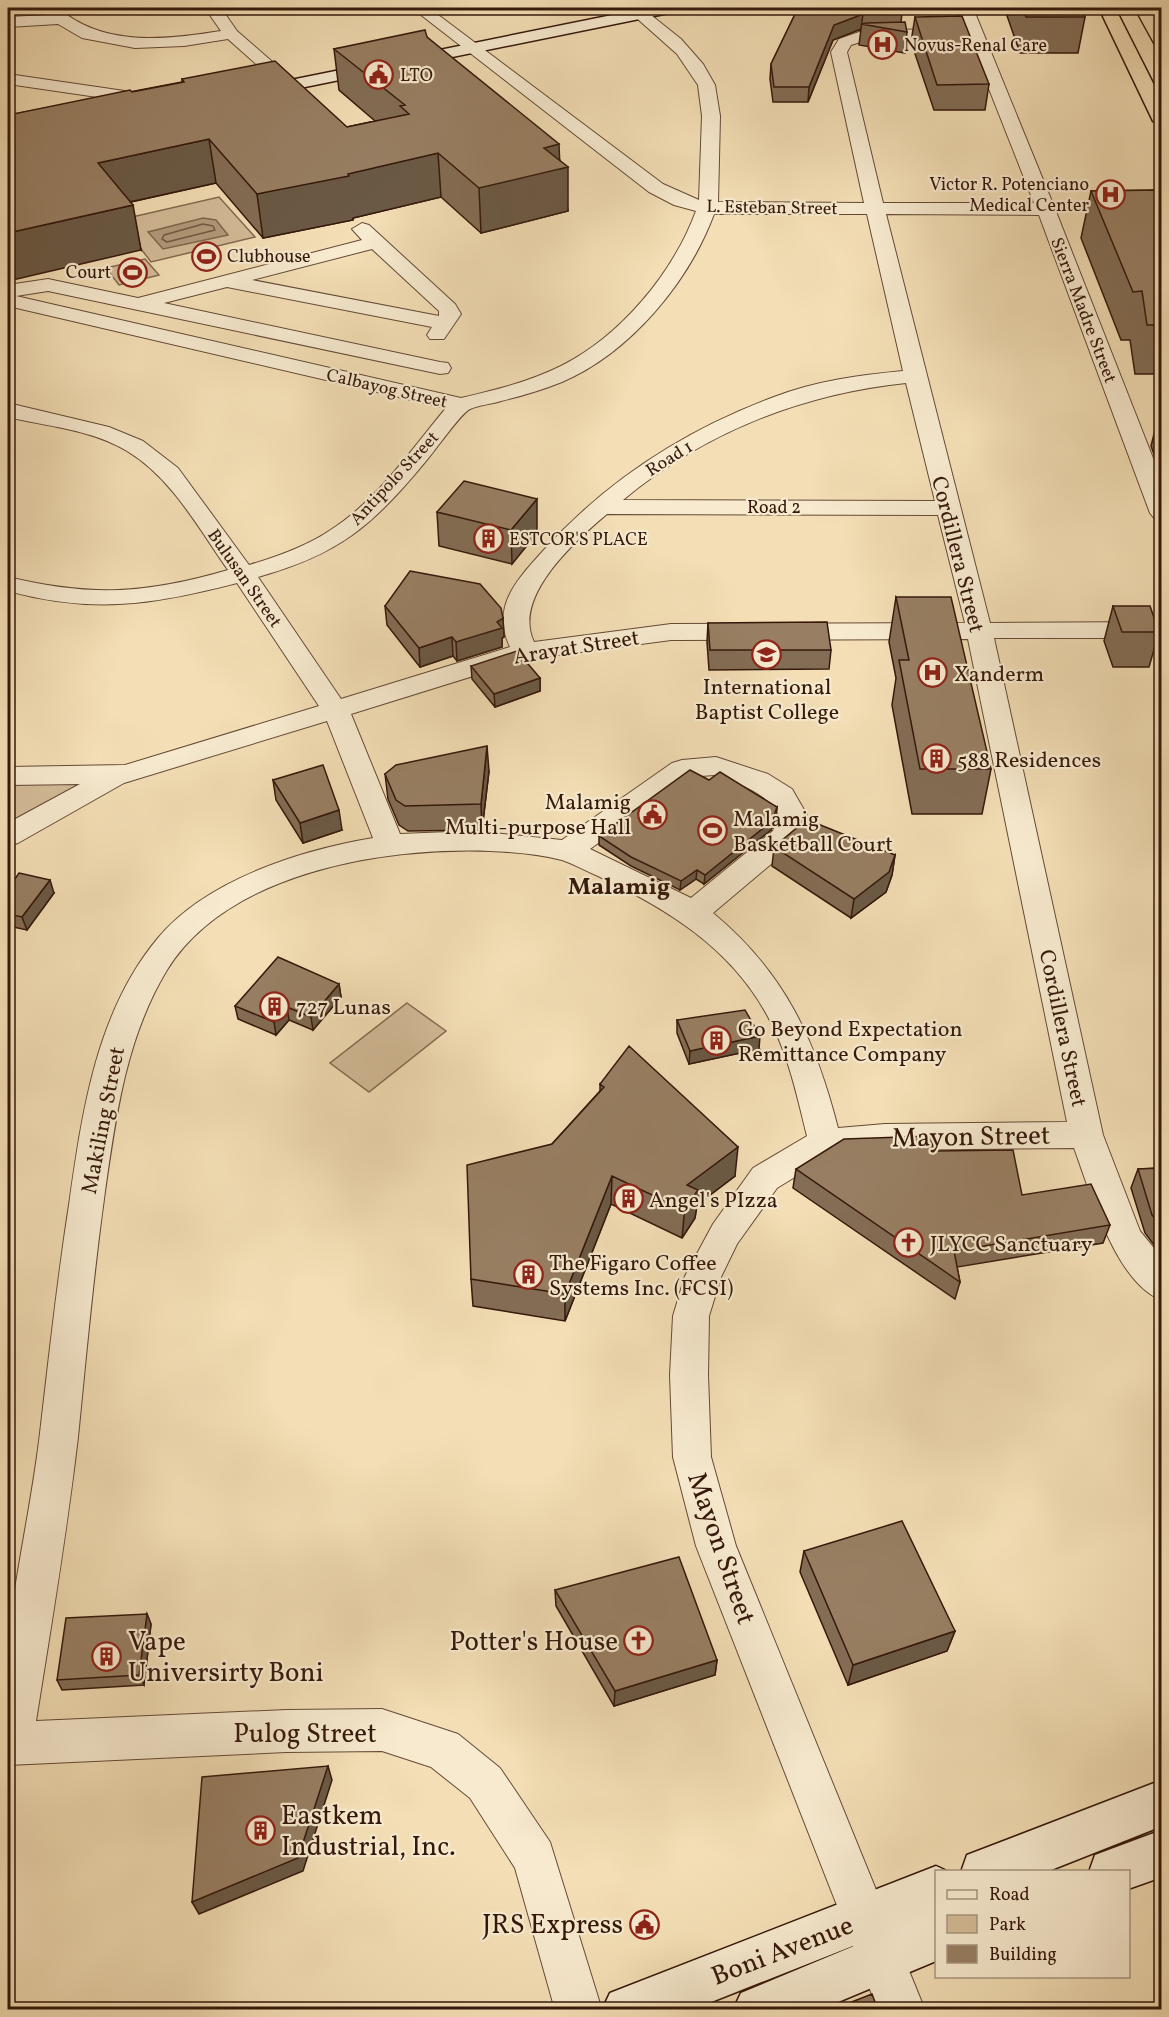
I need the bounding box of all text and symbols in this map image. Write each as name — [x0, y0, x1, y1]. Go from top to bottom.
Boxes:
hospital icon: Novus-Renal Care — [867, 29, 899, 61]
place label: Novus-Renal Care — [904, 34, 1047, 59]
public building icon: LTO — [363, 59, 395, 91]
place label: LTO — [400, 64, 433, 89]
place label: Victor R. Potenciano Medical Center — [929, 173, 1089, 219]
hospital icon: Victor R. Potenciano Medical Center — [1094, 178, 1126, 210]
street label: L. Esteban Street — [706, 195, 838, 222]
street label: Sierra Madre Street — [1043, 234, 1122, 387]
sports icon: Clubhouse — [190, 240, 222, 272]
place label: Clubhouse — [227, 245, 311, 270]
sports icon: Court — [116, 256, 148, 288]
place label: Court — [66, 261, 111, 286]
street label: Calbayog Street — [324, 363, 450, 416]
street label: Antipolo Street — [345, 426, 445, 532]
street label: Road 1 — [641, 435, 698, 483]
street label: Cordillera Street — [922, 473, 991, 636]
street label: Road 2 — [747, 496, 801, 521]
building icon: ESTCOR'S PLACE — [472, 523, 504, 555]
street label: Bulusan Street — [201, 525, 287, 633]
place label: ESTCOR'S PLACE — [509, 528, 648, 553]
street label: Arayat Street — [511, 623, 642, 674]
school or university icon: International Baptist College — [751, 638, 783, 670]
hospital icon: Xanderm — [917, 657, 949, 689]
place label: Xanderm — [954, 660, 1044, 691]
place label: International Baptist College — [695, 673, 839, 729]
building icon: 588 Residences — [920, 743, 952, 775]
place label: 588 Residences — [957, 746, 1101, 777]
place label: Malamig Multi-purpose Hall — [445, 788, 631, 844]
public building icon: Malamig Multi-purpose Hall — [636, 798, 668, 830]
place label: Malamig Basketball Court — [733, 805, 893, 861]
sports icon: Malamig Basketball Court — [696, 815, 728, 847]
district label: Malamig — [568, 871, 670, 905]
street label: Cordillera Street — [1030, 947, 1093, 1110]
building icon: 727 Lunas — [259, 990, 291, 1022]
place label: 727 Lunas — [296, 993, 391, 1024]
place label: Go Beyond Expectation Remittance Company — [738, 1015, 963, 1071]
building icon: Go Beyond Expectation Remittance Company — [701, 1025, 733, 1057]
street label: Makiling Street — [75, 1044, 134, 1197]
street label: Mayon Street — [891, 1118, 1051, 1158]
building icon: Angel's PIzza — [612, 1183, 644, 1215]
place label: Angel's PIzza — [649, 1186, 778, 1217]
church icon: JLYCC Sanctuary — [893, 1227, 925, 1259]
place label: JLYCC Sanctuary — [930, 1230, 1093, 1261]
place label: The Figaro Coffee Systems Inc. (FCSI) — [549, 1249, 733, 1305]
building icon: The Figaro Coffee Systems Inc. (FCSI) — [512, 1259, 544, 1291]
street label: Mayon Street — [676, 1467, 764, 1630]
place label: Vape Universirty Boni — [128, 1624, 324, 1693]
place label: Potter's House — [449, 1624, 618, 1662]
church icon: Potter's House — [623, 1625, 655, 1657]
building icon: Vape Universirty Boni — [91, 1641, 123, 1673]
street label: Pulog Street — [233, 1716, 377, 1754]
place label: Eastkem Industrial, Inc. — [281, 1798, 456, 1867]
building icon: Eastkem Industrial, Inc. — [244, 1815, 276, 1847]
legend — [935, 1870, 1130, 1978]
text: Road — [989, 1883, 1030, 1908]
place label: JRS Express — [482, 1907, 623, 1945]
street label: Boni Avenue — [706, 1907, 859, 1996]
public building icon: JRS Express — [628, 1908, 660, 1940]
text: Park — [989, 1913, 1026, 1938]
text: Building — [989, 1943, 1057, 1968]

